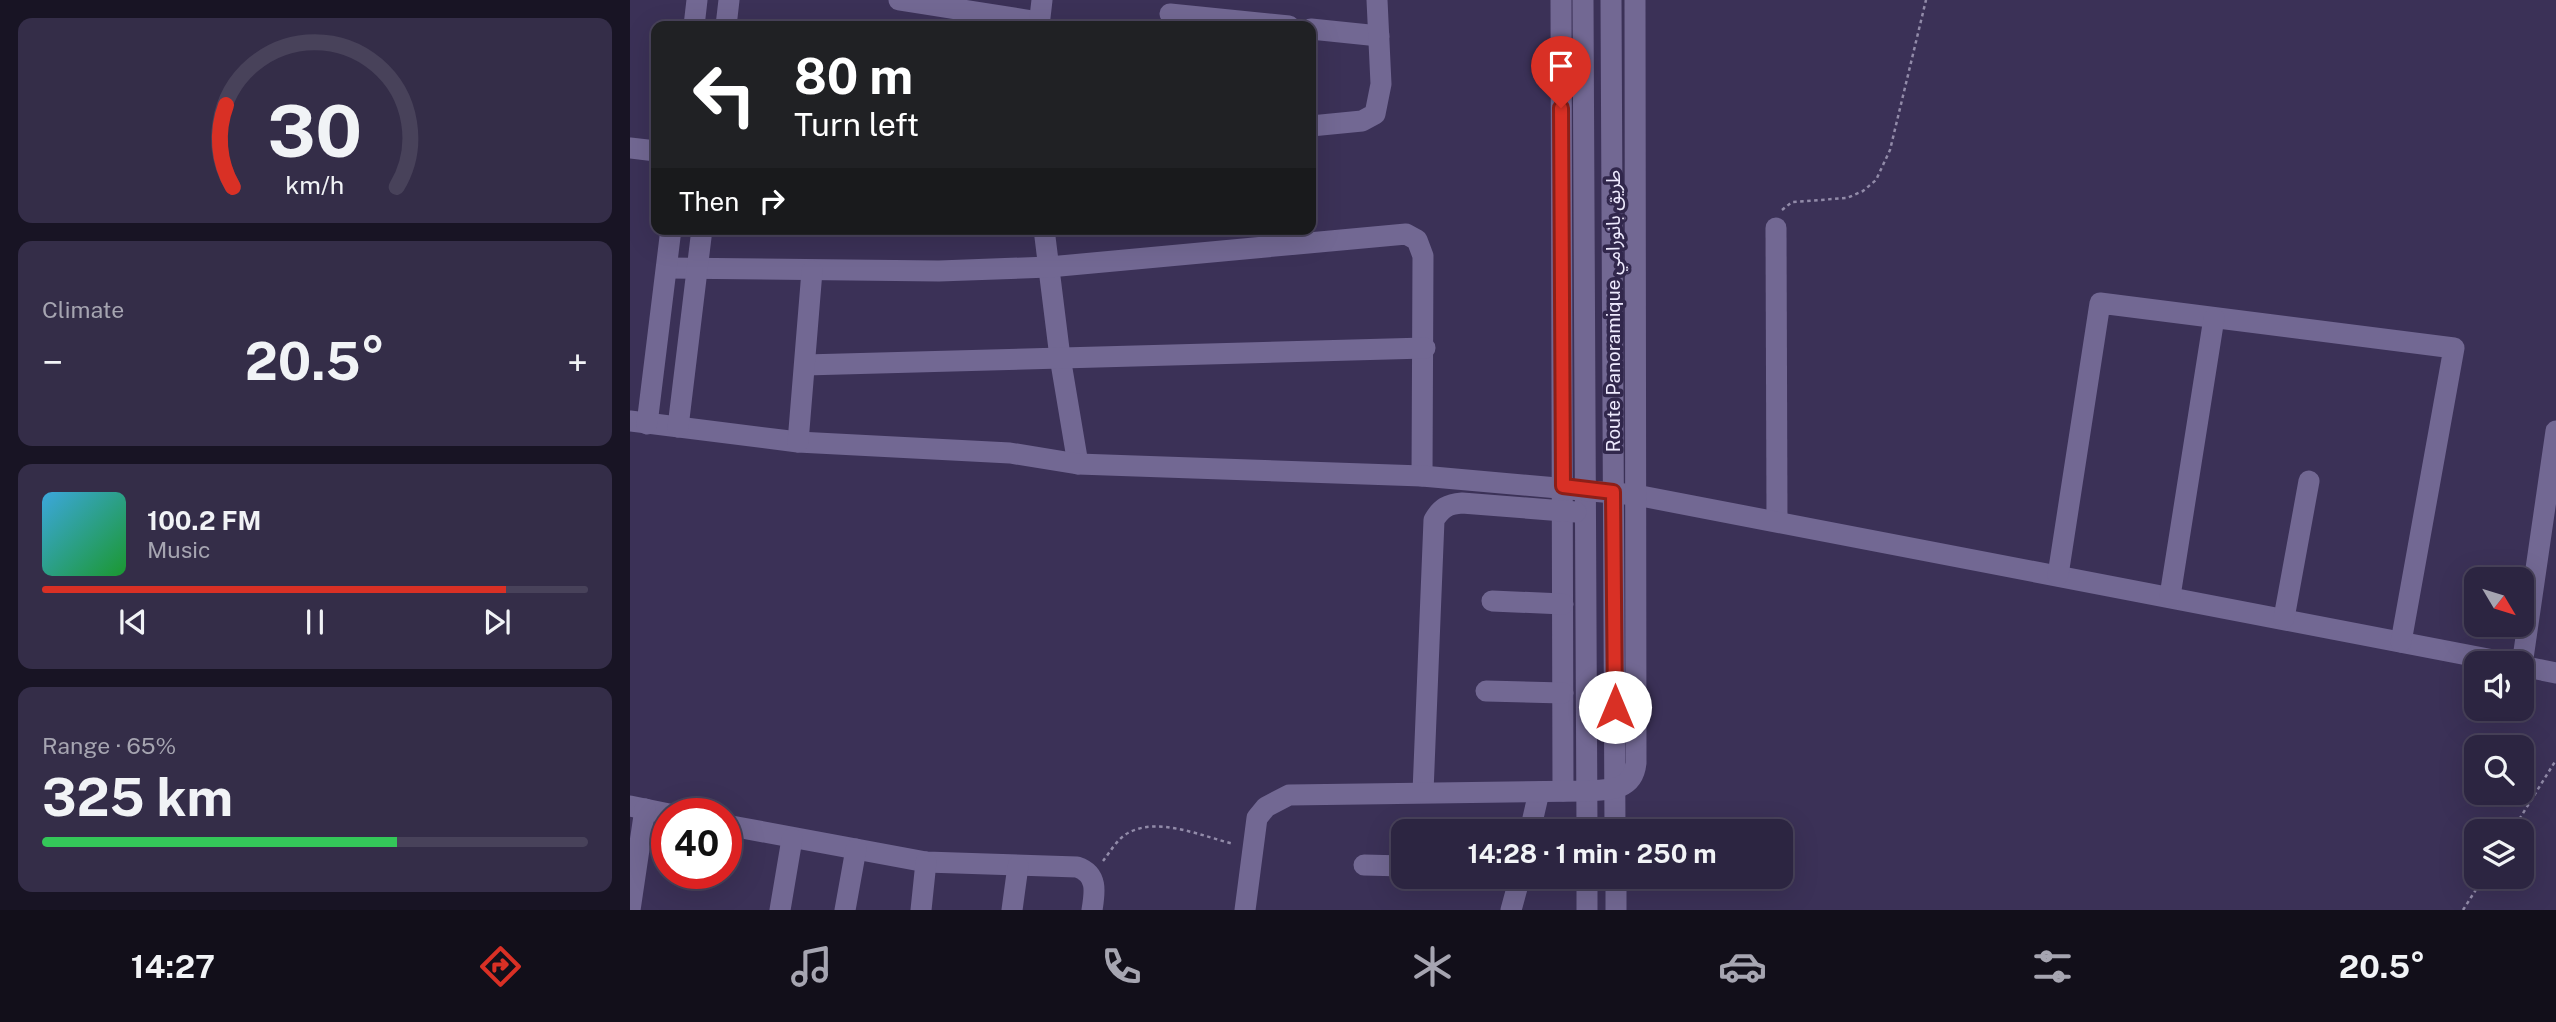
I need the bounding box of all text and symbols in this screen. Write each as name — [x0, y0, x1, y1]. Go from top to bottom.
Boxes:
pin — [1531, 36, 1591, 108]
text: 80 m — [794, 47, 913, 105]
icon: arrive — [1542, 47, 1580, 85]
icon: left — [679, 49, 770, 140]
text: 30 — [267, 88, 363, 173]
text: Turn left — [794, 106, 919, 143]
text: km/h — [286, 169, 344, 199]
street label: Route Panoramique طريق بانورامي — [1602, 170, 1628, 452]
icon: right — [753, 182, 791, 220]
text: Then — [679, 186, 739, 217]
text: Climate — [42, 296, 124, 323]
text: 20.5° — [245, 331, 385, 392]
text: − — [42, 340, 63, 385]
text: + — [567, 340, 588, 385]
text: 100.2 FM — [147, 505, 261, 536]
text: Music — [147, 536, 211, 563]
north arrow — [2464, 567, 2534, 637]
map controls — [2464, 567, 2534, 889]
icon: previous — [114, 603, 152, 641]
icon: pause — [296, 603, 334, 641]
icon: next — [478, 603, 516, 641]
button: sound — [2464, 651, 2534, 721]
position arrow — [1578, 670, 1652, 744]
text: Range · 65% — [42, 732, 176, 759]
button: search — [2464, 735, 2534, 805]
text: 325 km — [42, 767, 233, 828]
speed limit sign: 40 — [651, 798, 742, 889]
button: layers — [2464, 819, 2534, 889]
text: 14:28 · 1 min · 250 m — [1467, 838, 1717, 869]
icon: directions — [476, 942, 525, 991]
icon: music — [787, 942, 836, 991]
icon: phone — [1097, 942, 1146, 991]
icon: climate — [1408, 942, 1457, 991]
icon: car — [1718, 942, 1767, 991]
icon: filters — [2028, 942, 2077, 991]
text: 14:27 — [131, 948, 215, 985]
text: 20.5° — [2339, 948, 2425, 985]

